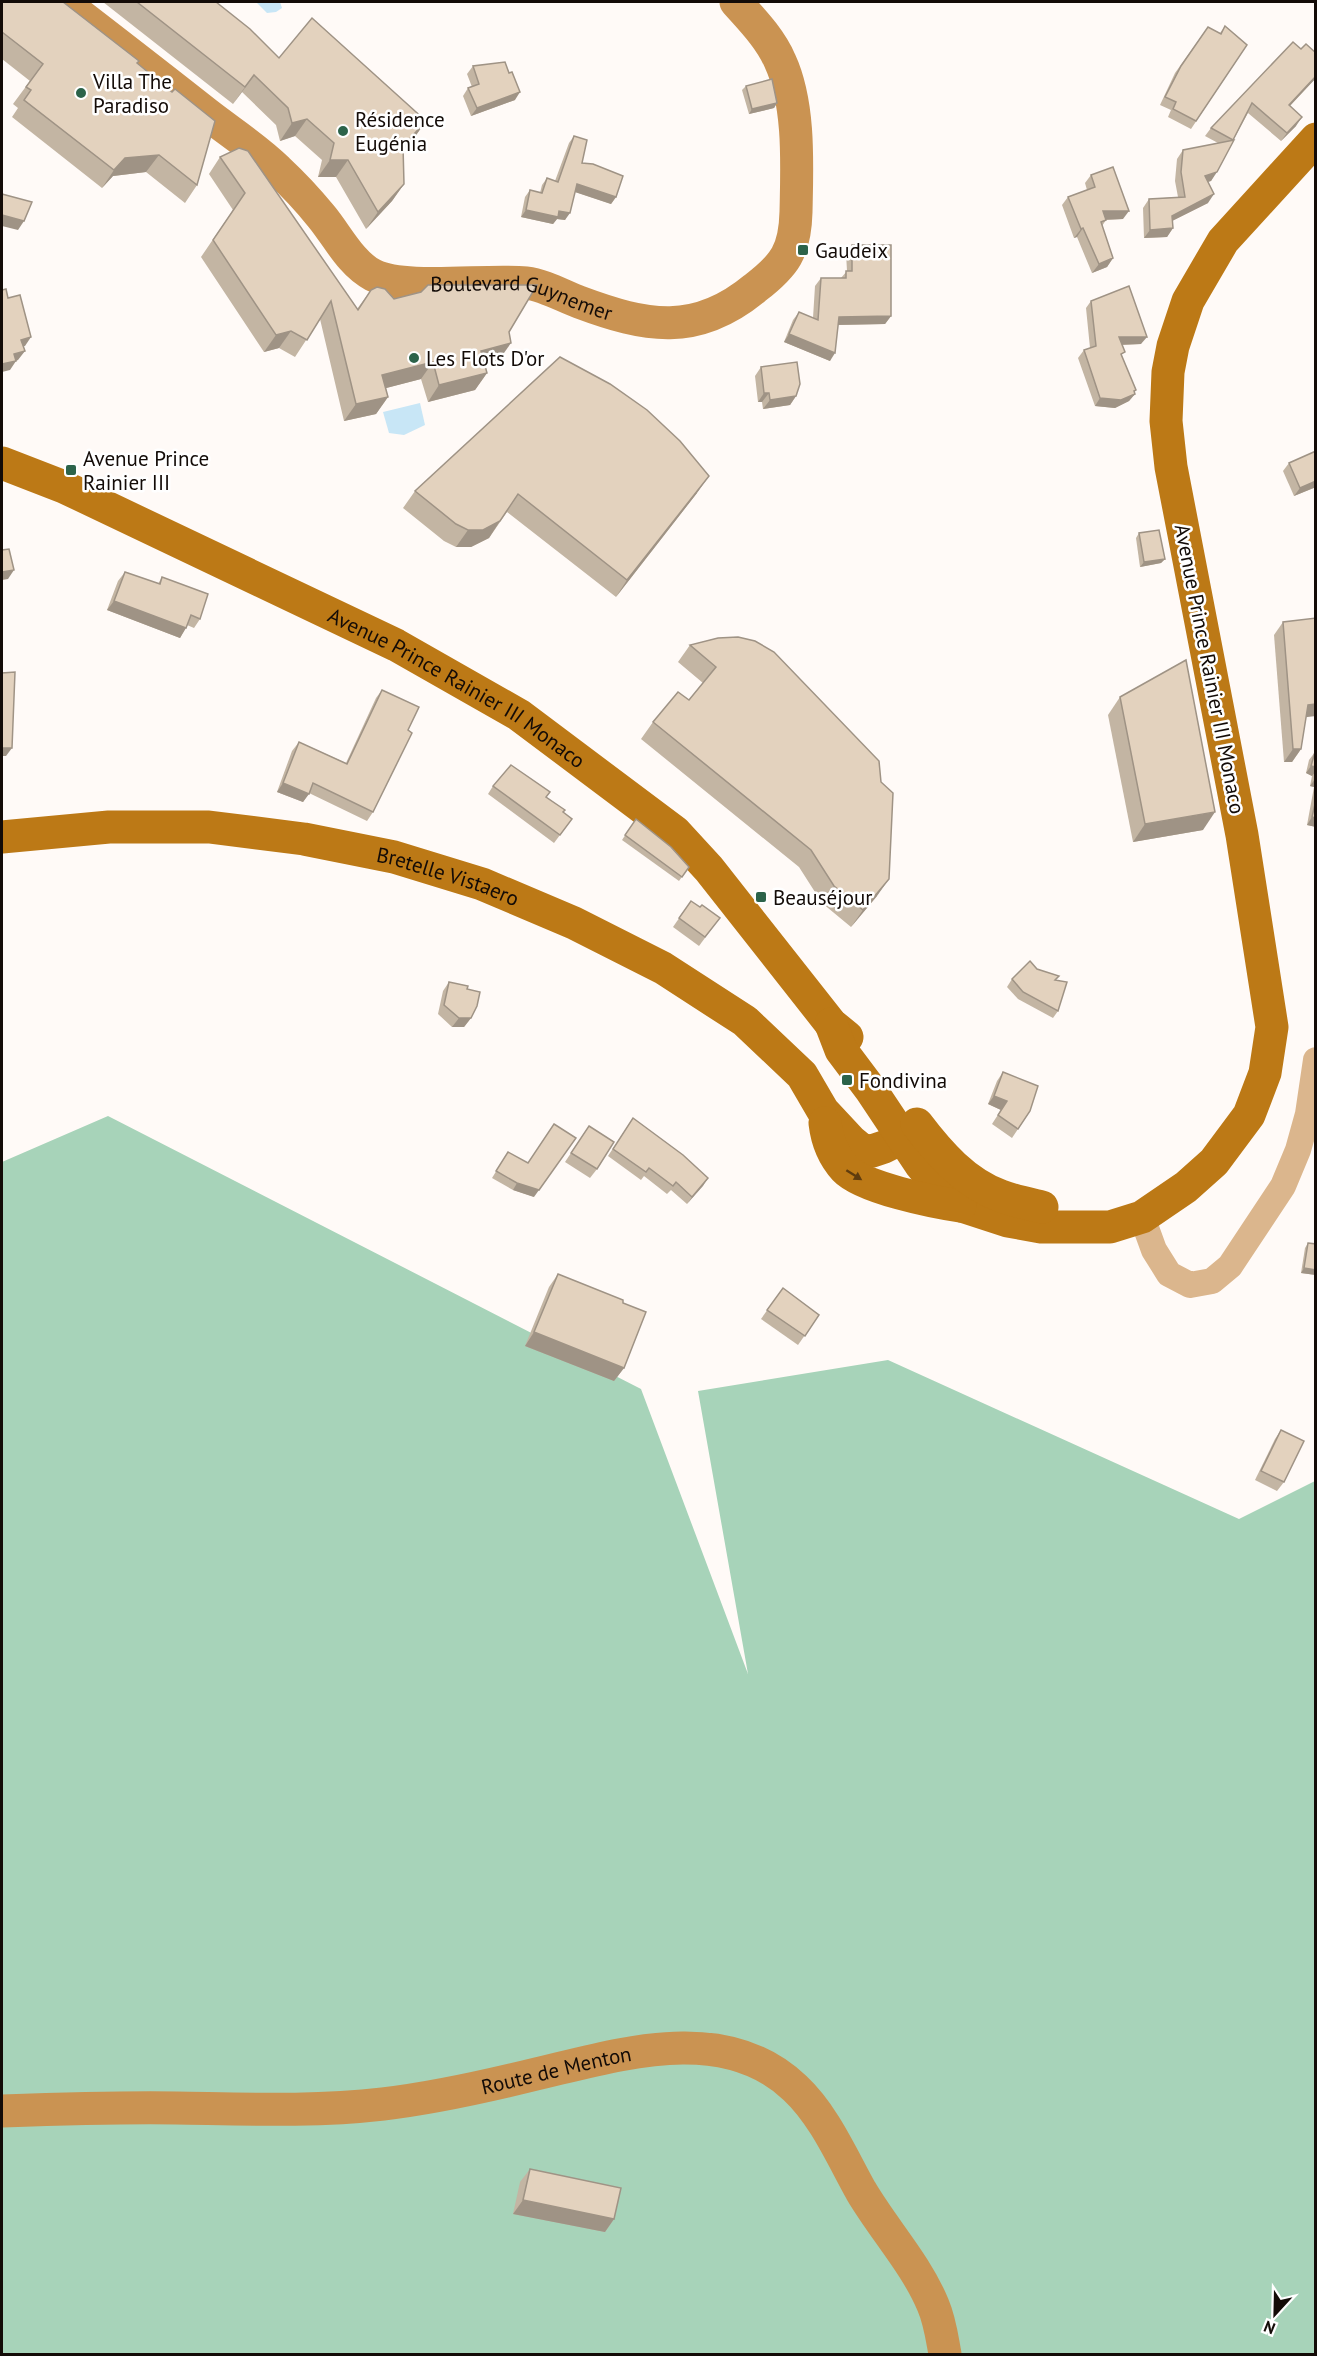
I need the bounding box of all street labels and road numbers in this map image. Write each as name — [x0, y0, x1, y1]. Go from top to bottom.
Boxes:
street label: Boulevard Guynemer — [430, 269, 616, 326]
street label: Avenue Prince Rainier III Monaco — [1169, 522, 1251, 816]
street label: Avenue Prince Rainier III Monaco — [324, 601, 591, 774]
street label: Bretelle Vistaero — [374, 840, 523, 912]
street label: Route de Menton — [479, 2040, 633, 2100]

